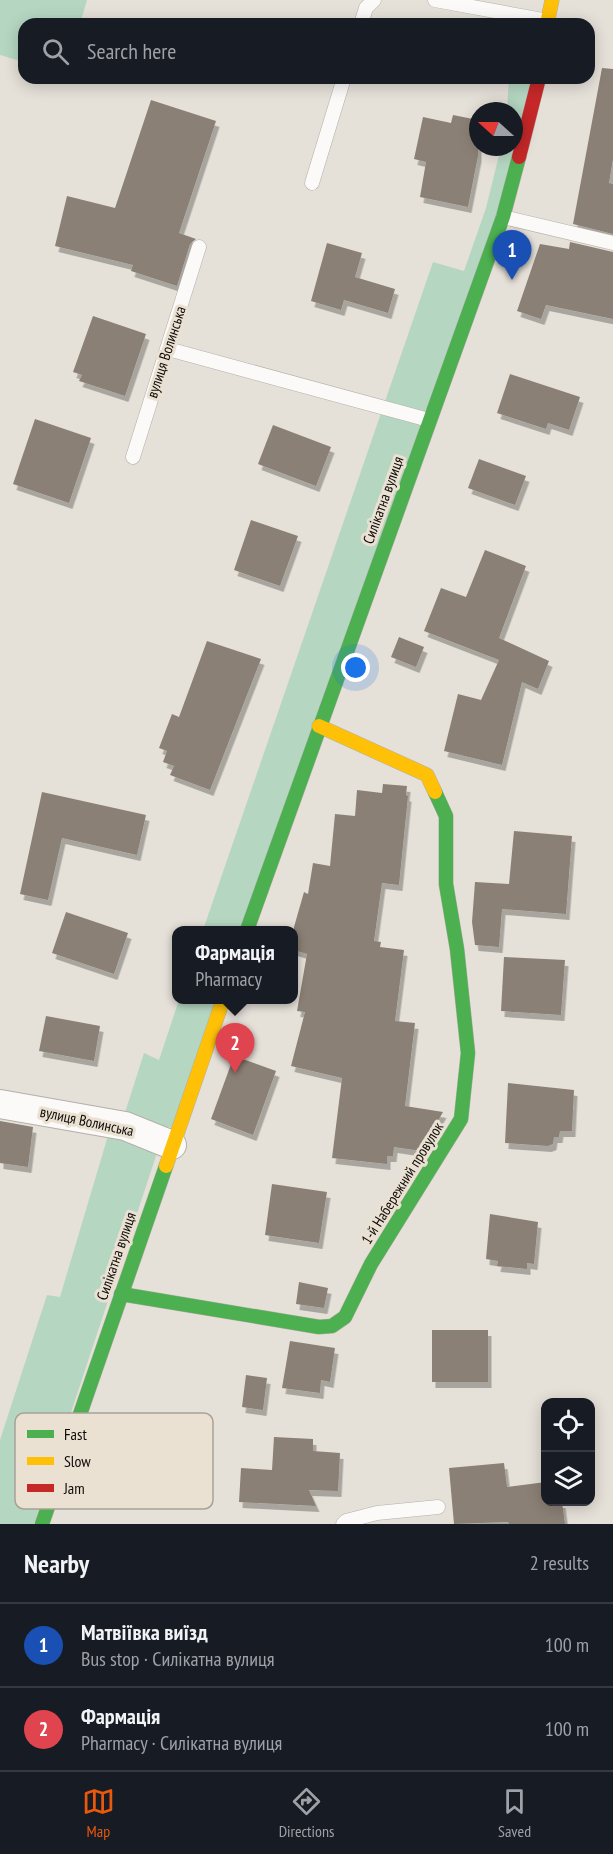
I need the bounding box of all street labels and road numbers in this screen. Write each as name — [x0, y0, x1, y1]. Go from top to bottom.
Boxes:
street label: вулиця Волинська — [142, 304, 190, 400]
street label: Силікатна вулиця — [358, 453, 408, 546]
street label: вулиця Волинська — [38, 1102, 136, 1140]
street label: 1-й Набережний провулок — [357, 1118, 447, 1248]
street label: Силікатна вулиця — [92, 1209, 140, 1302]

